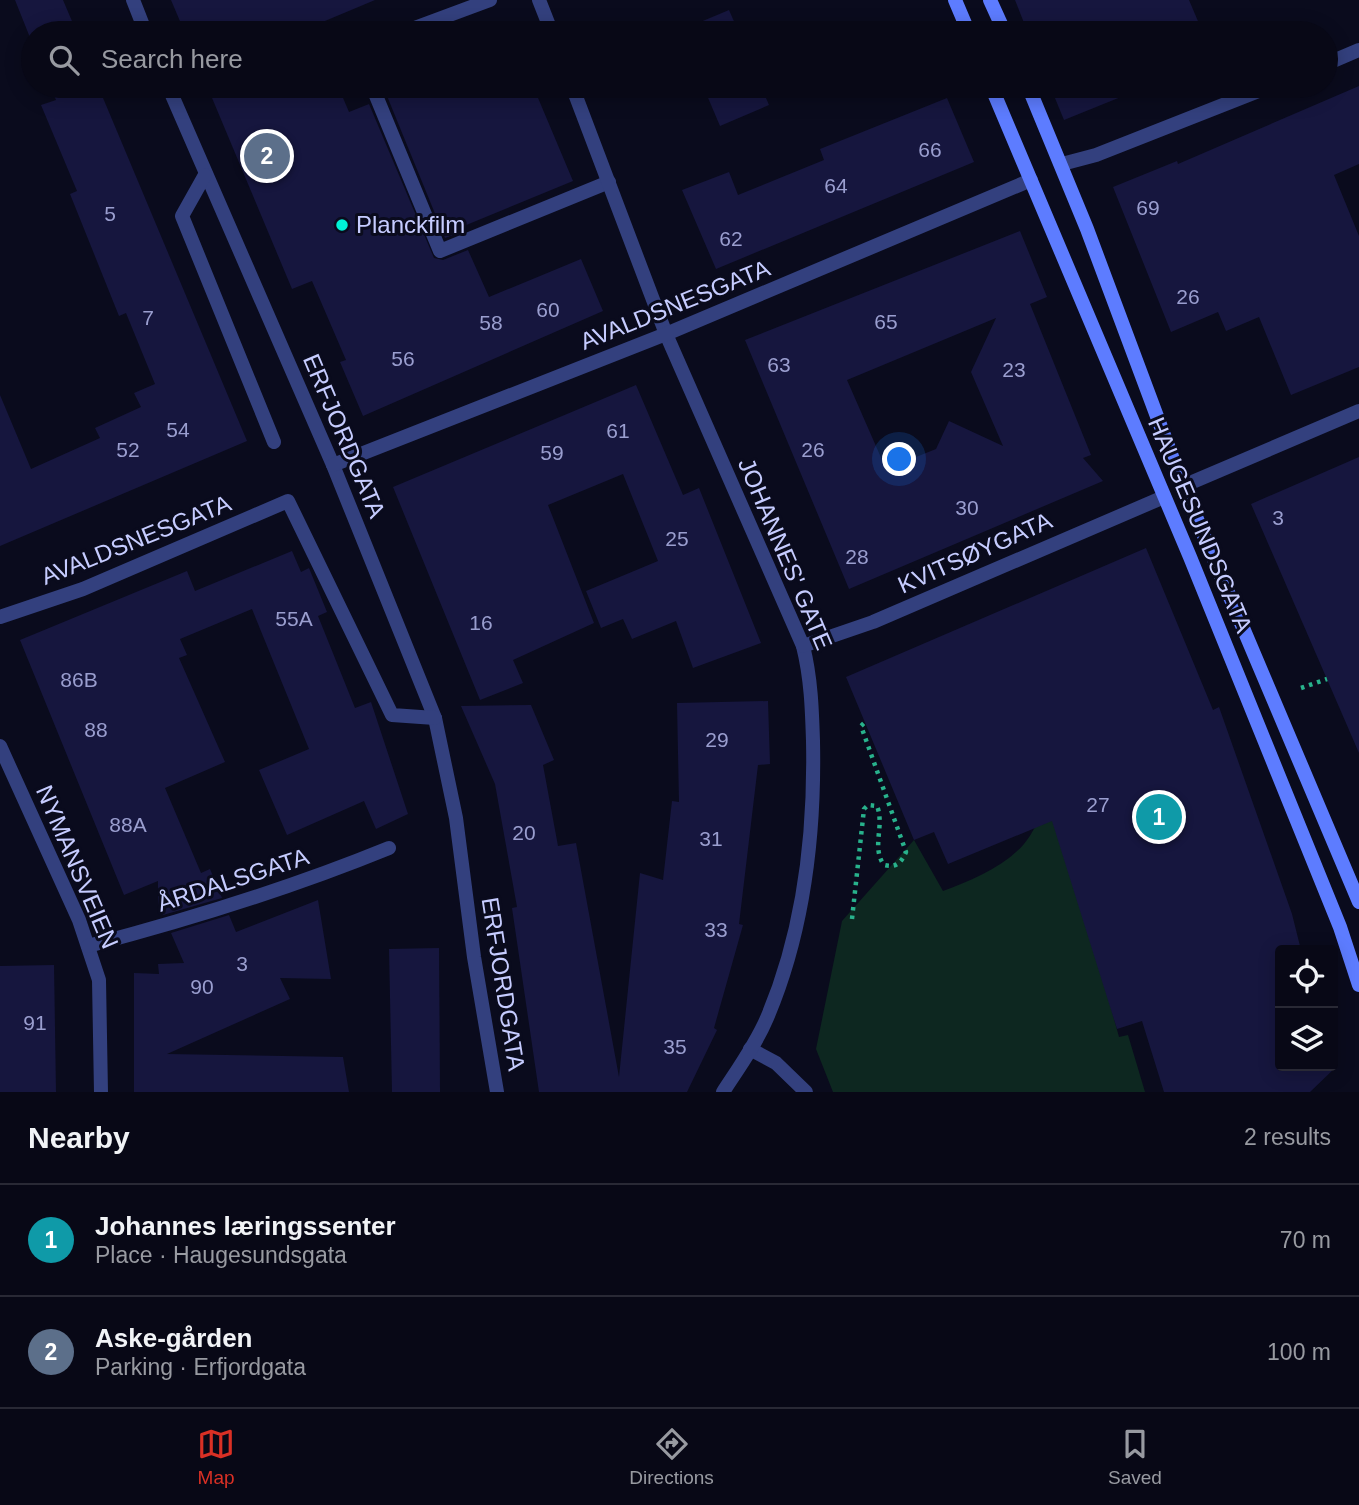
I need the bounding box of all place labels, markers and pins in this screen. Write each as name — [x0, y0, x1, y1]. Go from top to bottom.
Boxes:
pin: 2 — [244, 130, 290, 182]
place label: Planckfilm — [356, 211, 465, 238]
marker: Planckfilm — [334, 217, 350, 233]
pin: 1 — [1136, 791, 1182, 843]

